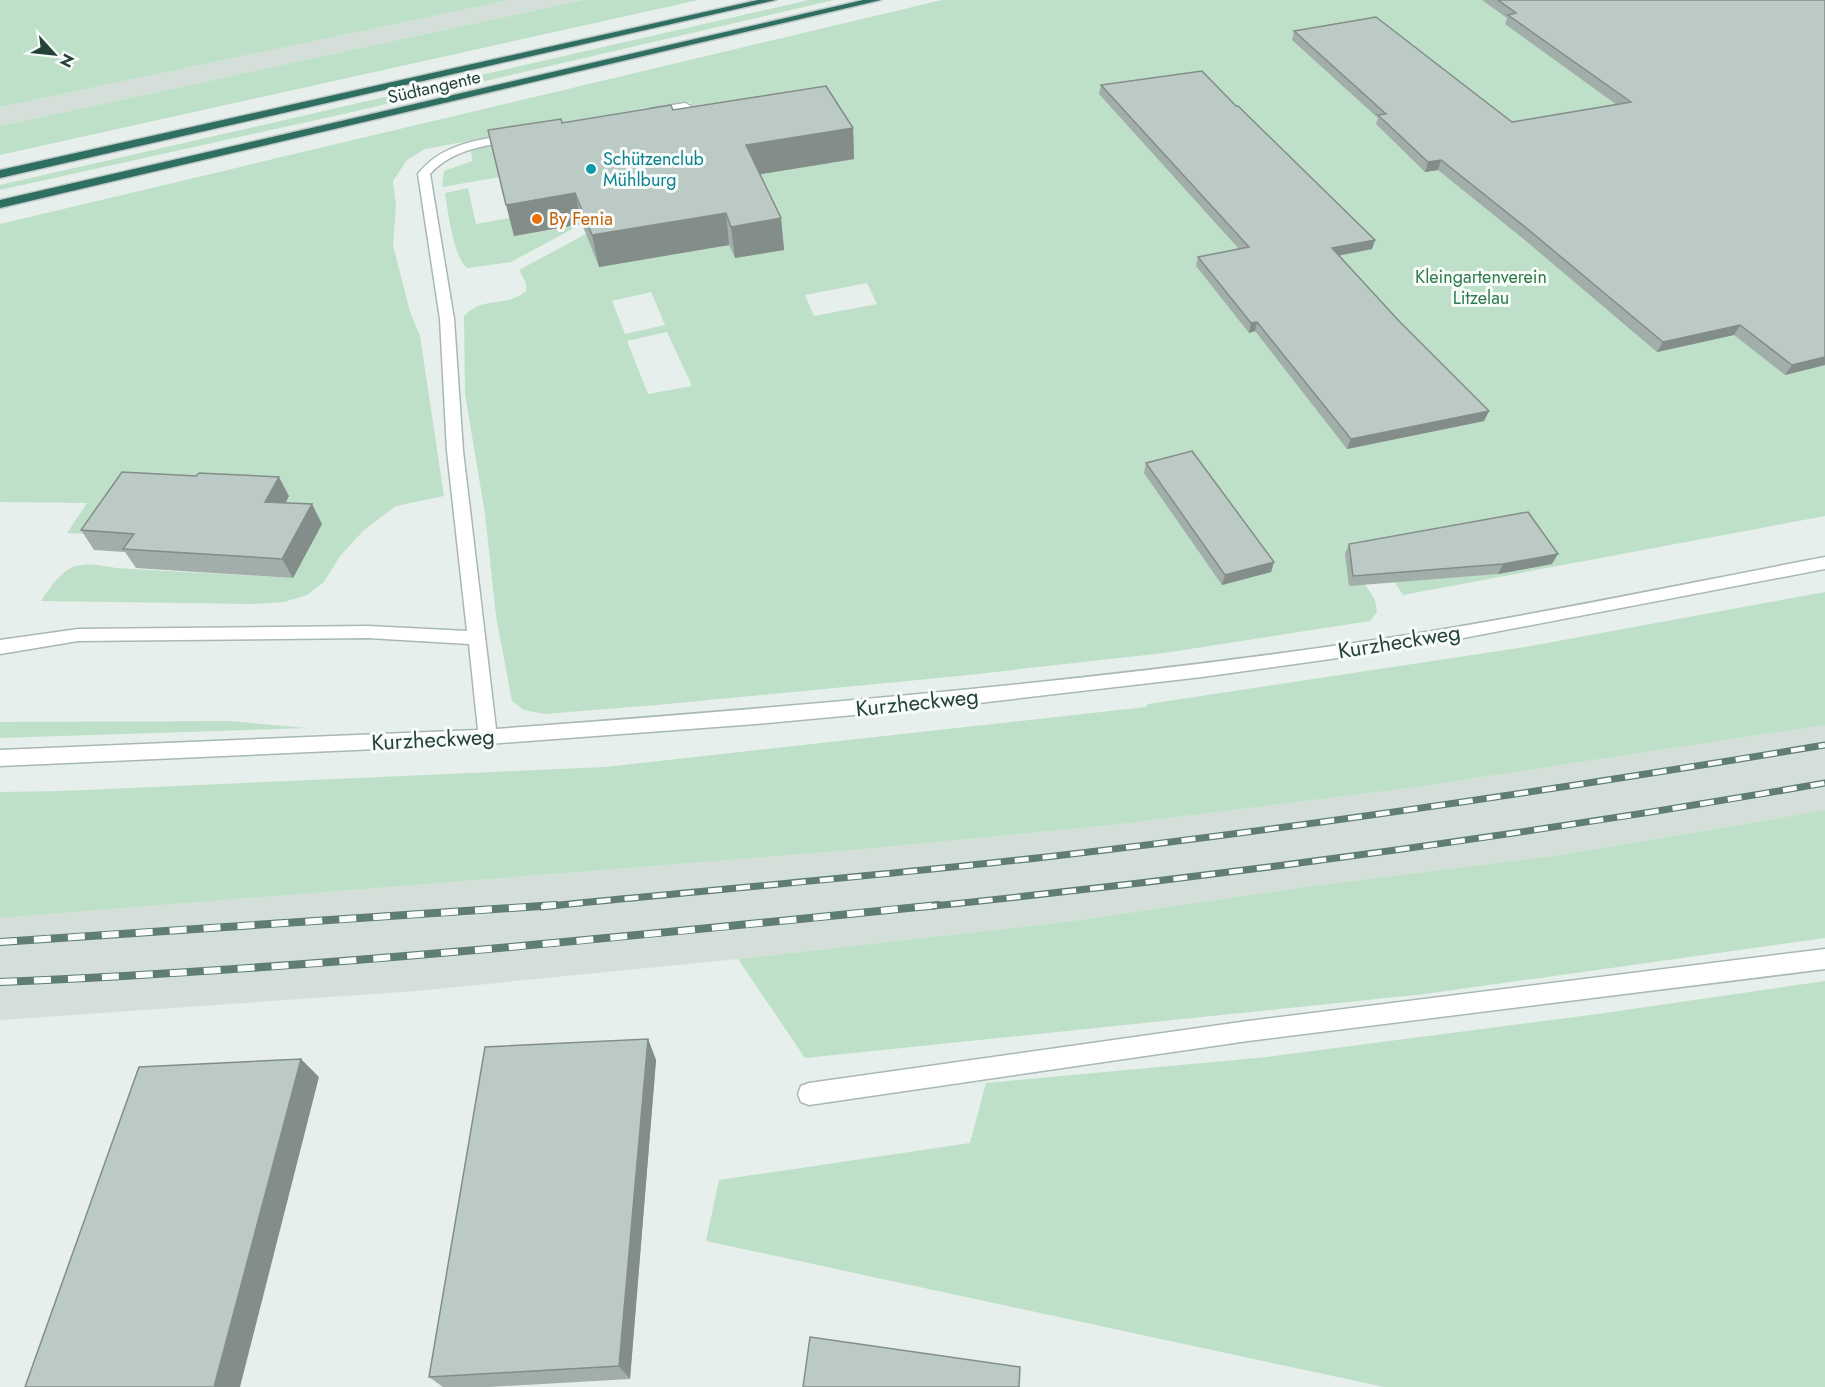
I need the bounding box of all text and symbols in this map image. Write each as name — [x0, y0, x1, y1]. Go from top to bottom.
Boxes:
north arrow — [24, 24, 84, 84]
text: N — [54, 50, 80, 71]
street label: Südtangente — [385, 64, 483, 110]
place label: Schützenclub Mühlburg — [603, 146, 704, 193]
marker: Schützenclub Mühlburg — [584, 162, 598, 176]
place label: By Fenia — [549, 206, 613, 232]
marker: By Fenia — [530, 212, 544, 226]
park label: Kleingartenverein Litzelau — [1415, 264, 1547, 311]
street label: Kurzheckweg — [1335, 616, 1463, 666]
street label: Kurzheckweg — [854, 680, 980, 724]
street label: Kurzheckweg — [370, 720, 496, 758]

